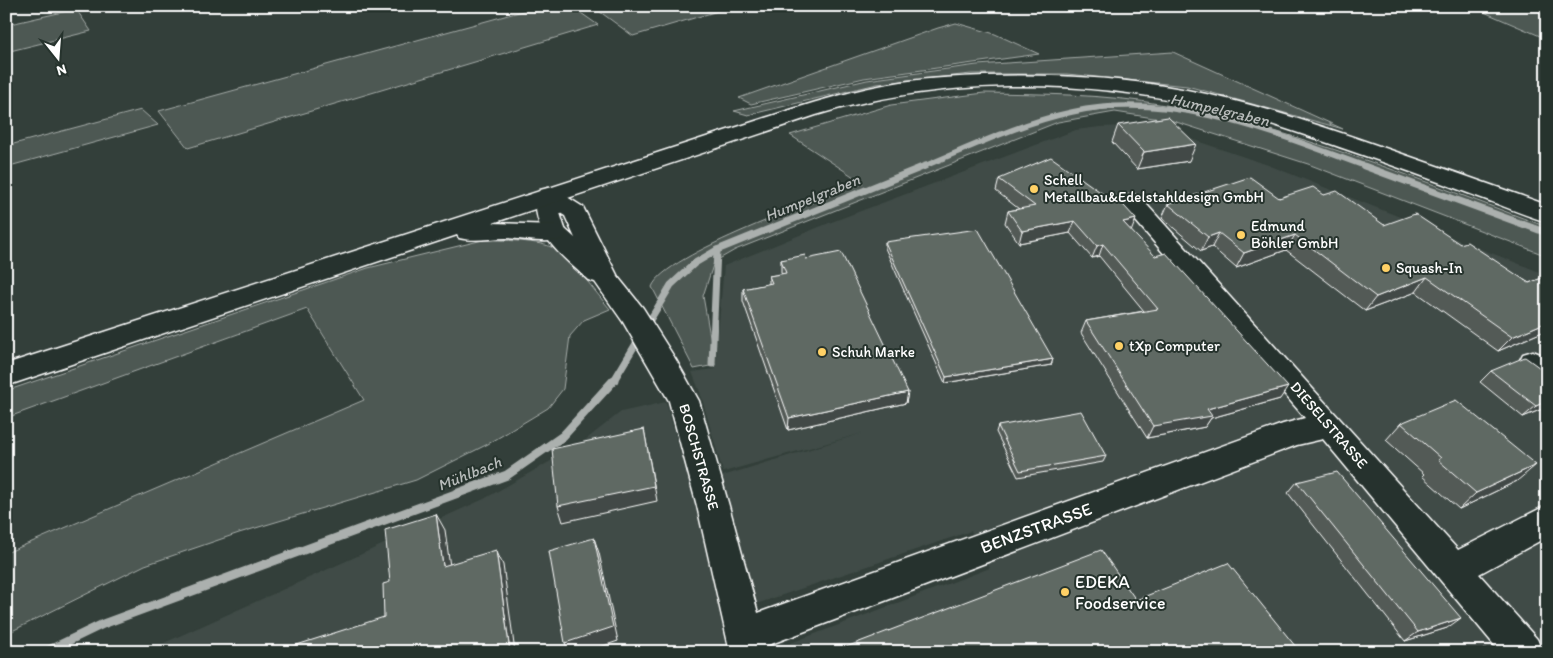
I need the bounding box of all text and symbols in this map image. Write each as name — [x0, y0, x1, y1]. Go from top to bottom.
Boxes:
north arrow — [32, 32, 82, 82]
text: N — [55, 60, 69, 79]
water label: Humpelgraben — [1169, 89, 1271, 130]
water label: Humpelgraben — [762, 170, 863, 225]
place label: Schell Metallbau&Edelstahldesign GmbH — [1044, 171, 1264, 206]
marker: Schell Metallbau&Edelstahldesign GmbH — [1028, 183, 1040, 195]
place label: Edmund Böhler GmbH — [1251, 217, 1338, 252]
marker: Edmund Böhler GmbH — [1235, 229, 1247, 241]
place label: Squash-In — [1396, 259, 1463, 277]
marker: Squash-In — [1380, 262, 1392, 274]
place label: tXp Computer — [1129, 337, 1220, 355]
marker: tXp Computer — [1113, 340, 1125, 352]
place label: Schuh Marke — [832, 343, 915, 361]
marker: Schuh Marke — [816, 346, 828, 358]
street label: DIESELSTRASSE — [1286, 378, 1372, 472]
street label: BOSCHSTRASSE — [675, 402, 723, 512]
water label: Mühlbach — [435, 452, 505, 495]
street label: BENZSTRASSE — [977, 498, 1095, 558]
place label: EDEKA Foodservice — [1075, 571, 1165, 614]
marker: EDEKA Foodservice — [1059, 586, 1071, 598]

